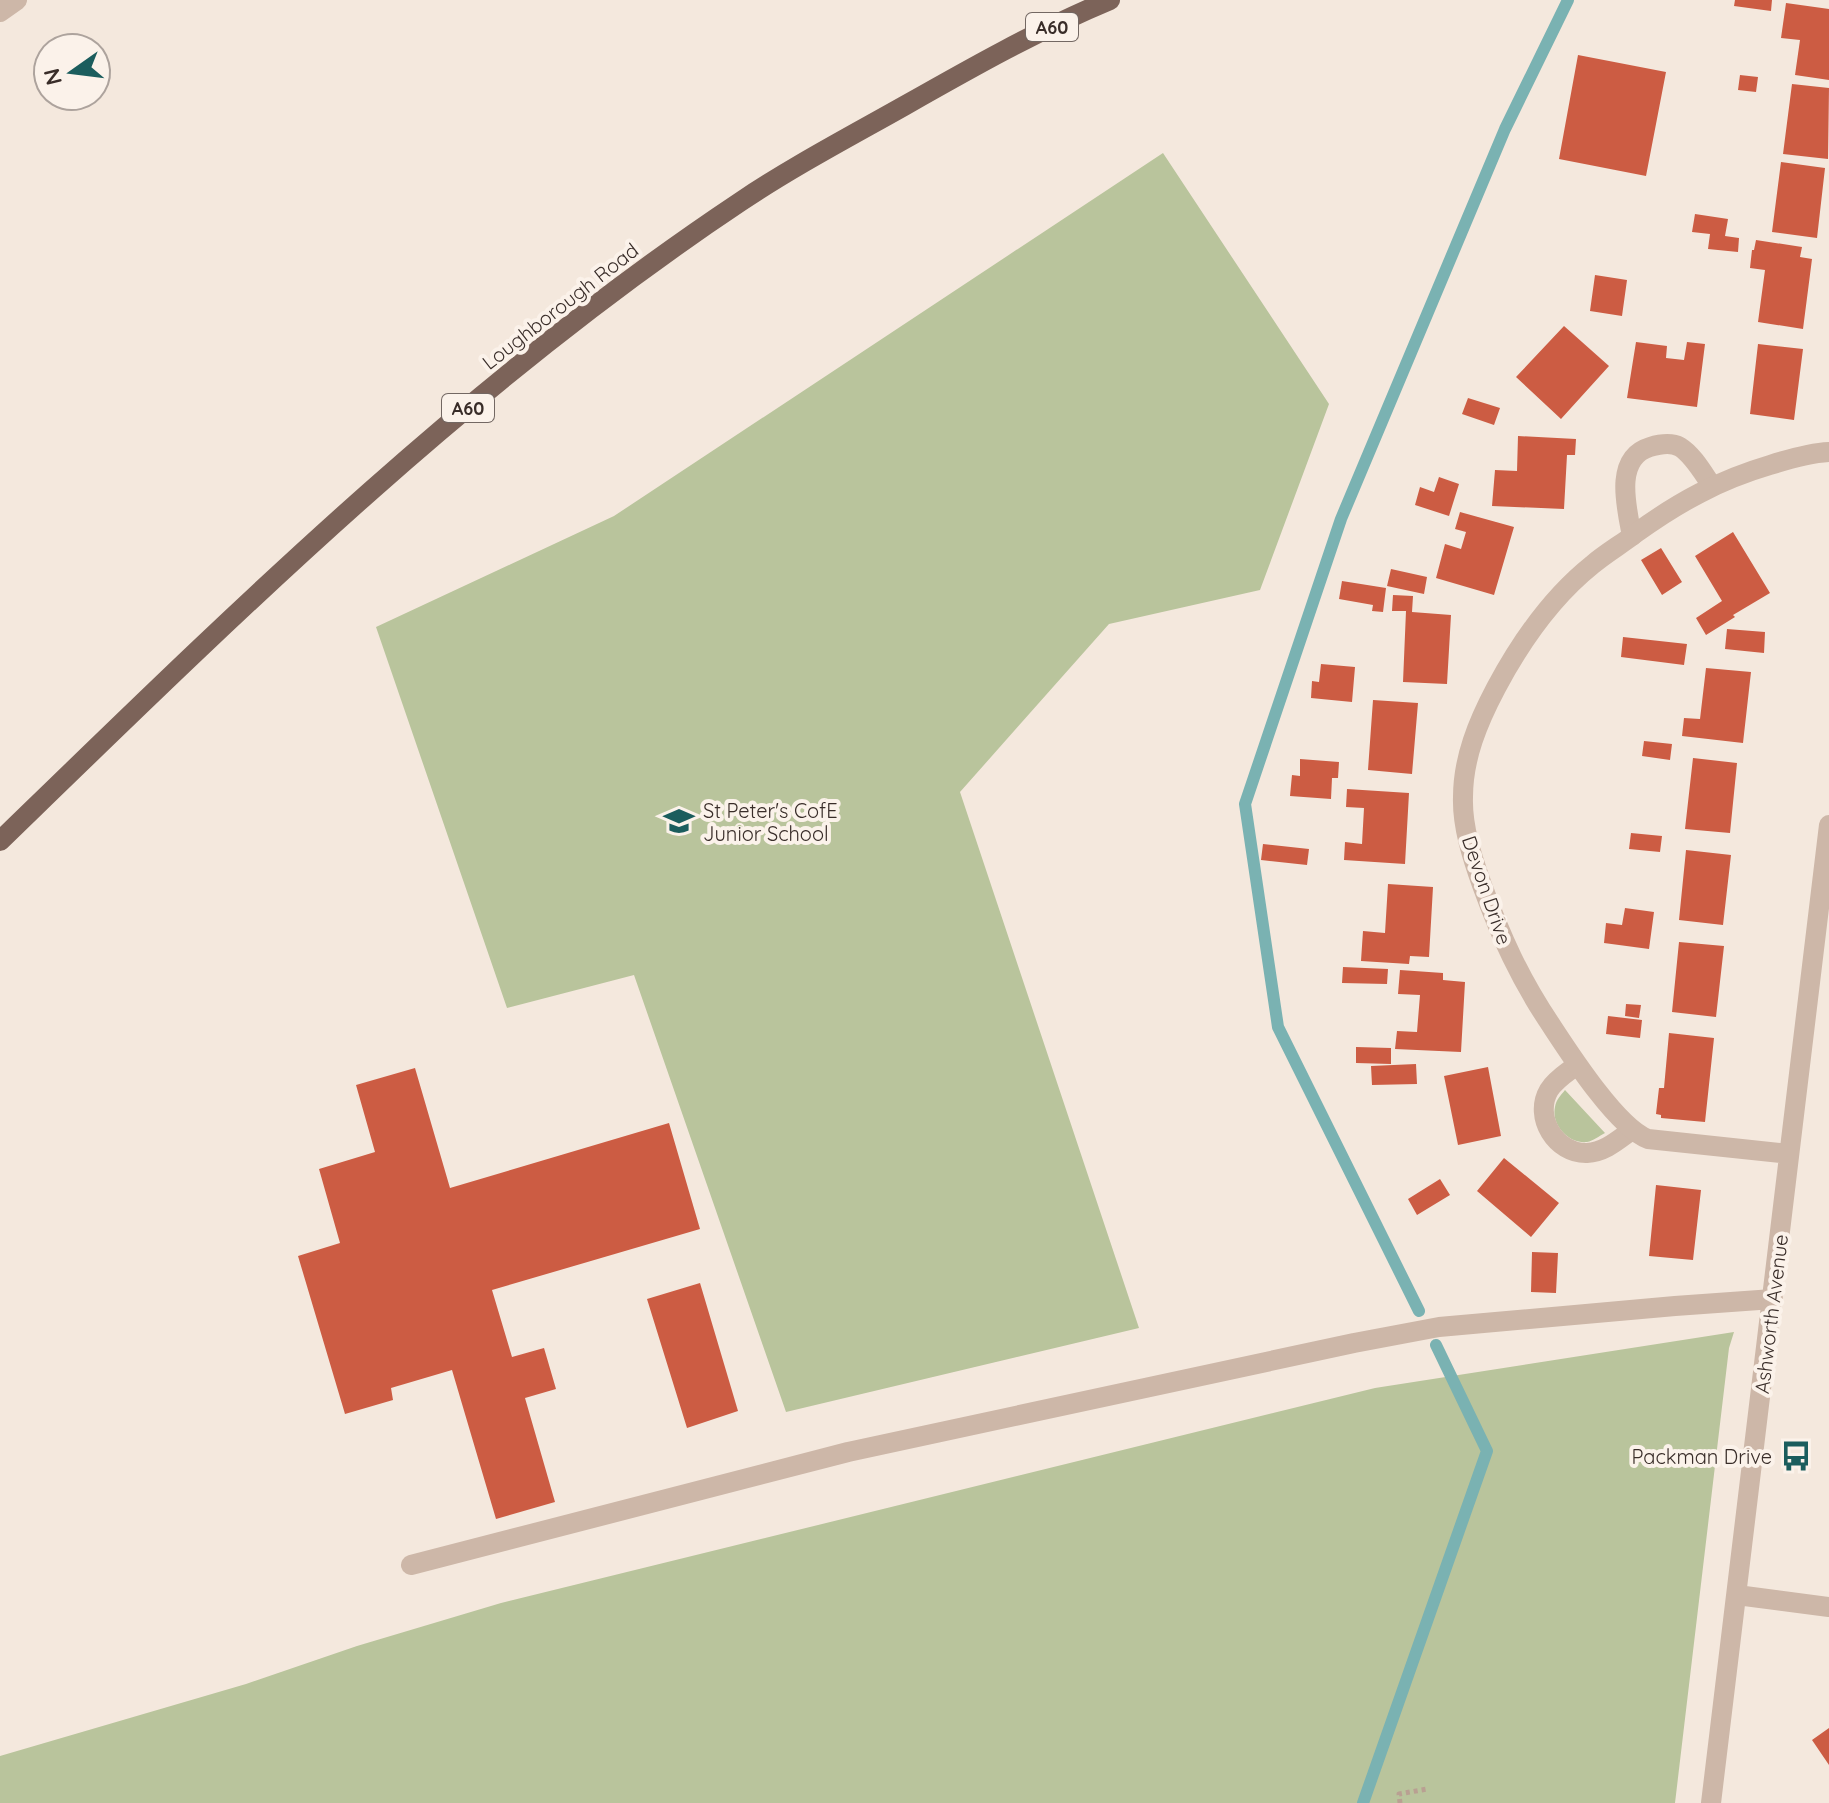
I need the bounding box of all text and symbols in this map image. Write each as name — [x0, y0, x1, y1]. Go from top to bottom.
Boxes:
road number: A60 — [1026, 13, 1078, 41]
north arrow — [32, 32, 112, 112]
text: N — [37, 66, 68, 88]
street label: Loughborough Road — [477, 237, 643, 375]
road number: A60 — [442, 394, 494, 422]
place label: St Peter's CofE Junior School — [703, 798, 838, 846]
school or university icon: St Peter's CofE Junior School — [662, 804, 696, 838]
street label: Devon Drive — [1457, 832, 1517, 948]
street label: Ashworth Avenue — [1749, 1233, 1793, 1395]
bus stop icon: Packman Drive — [1779, 1439, 1813, 1473]
place label: Packman Drive — [1631, 1444, 1772, 1469]

